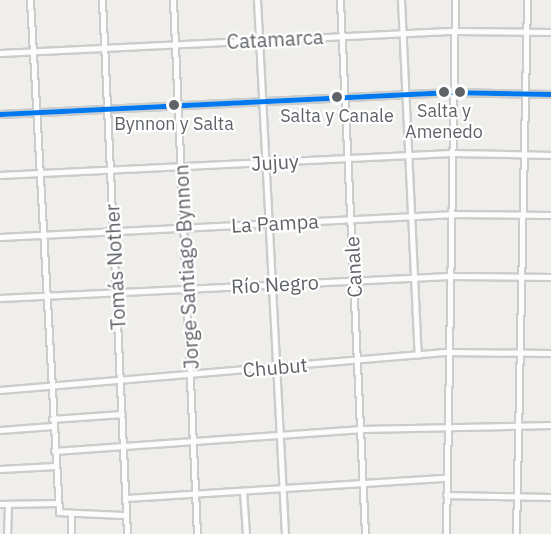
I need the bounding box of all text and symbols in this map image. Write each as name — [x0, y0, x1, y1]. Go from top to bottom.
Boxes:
street label: Catamarca — [226, 24, 324, 54]
marker: Salta y Amenedo — [438, 86, 450, 98]
unlabelled marker — [454, 86, 466, 98]
marker: Salta y Canale — [331, 91, 343, 103]
marker: Bynnon y Salta — [168, 99, 180, 111]
place label: Salta y Amenedo — [405, 101, 483, 144]
place label: Salta y Canale — [280, 105, 394, 127]
place label: Bynnon y Salta — [114, 113, 234, 135]
street label: Jujuy — [250, 149, 300, 175]
street label: Jorge Santiago Bynnon — [169, 164, 203, 370]
street label: Tomás Nother — [100, 203, 130, 331]
street label: La Pampa — [231, 209, 319, 237]
street label: Canale — [339, 236, 367, 298]
street label: Río Negro — [231, 270, 319, 298]
street label: Chubut — [242, 352, 308, 382]

